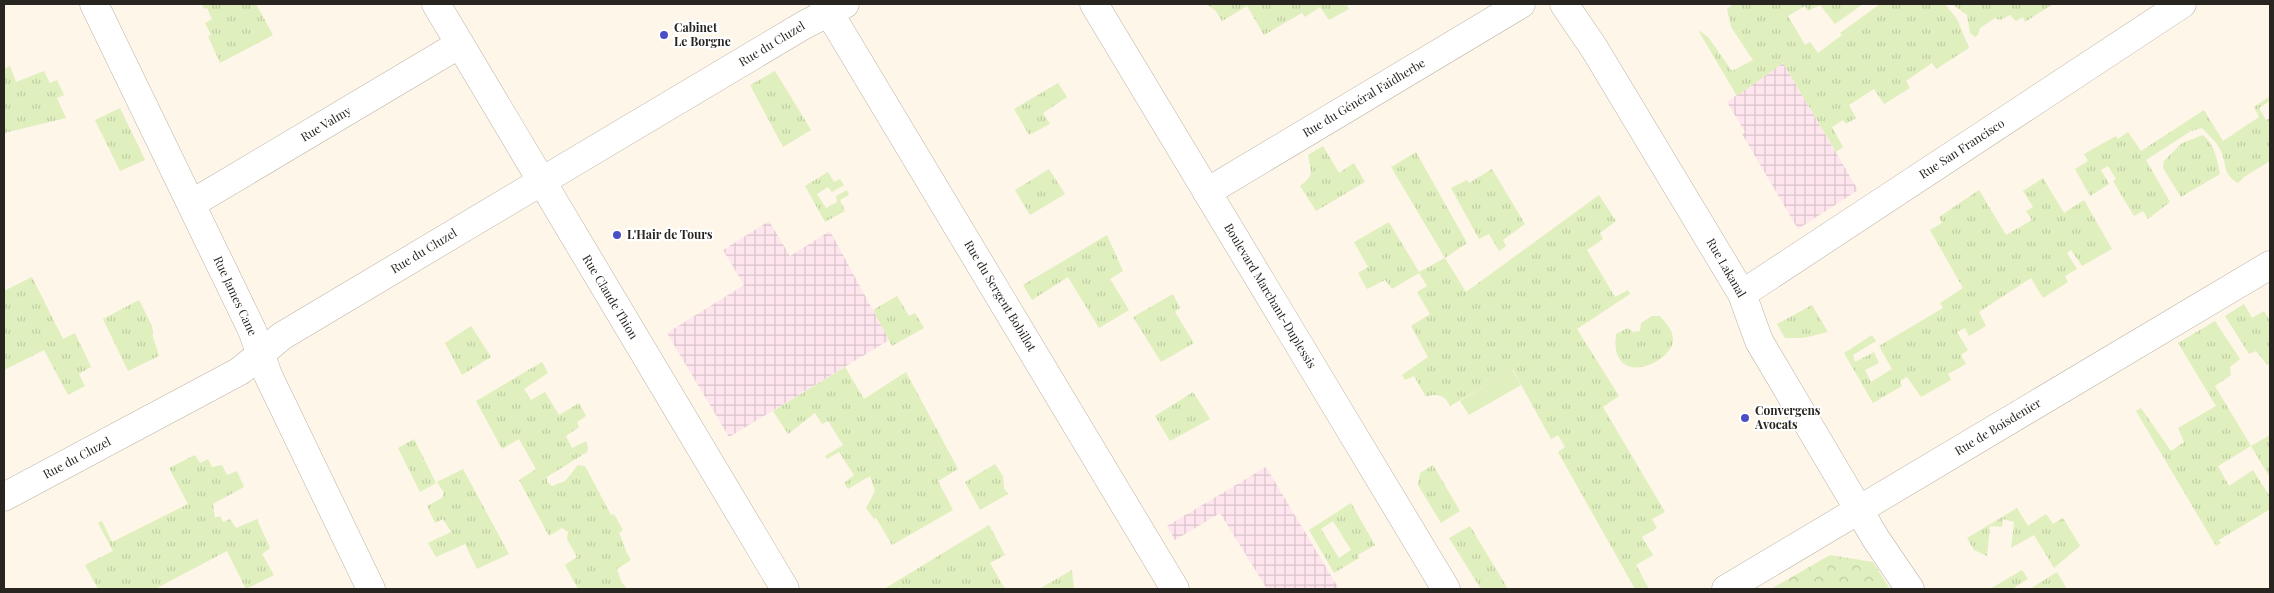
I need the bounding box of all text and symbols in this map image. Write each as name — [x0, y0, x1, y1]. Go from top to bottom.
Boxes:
street label: Rue du Cluzel — [735, 17, 808, 69]
place label: Cabinet Le Borgne — [674, 19, 731, 49]
marker: Cabinet Le Borgne — [658, 29, 670, 41]
street label: Rue du Général Faidherbe — [1299, 54, 1428, 140]
street label: Rue Valmy — [297, 102, 354, 144]
street label: Rue San Francisco — [1916, 114, 2008, 182]
street label: Boulevard Marchant-Duplessis — [1221, 220, 1321, 371]
street label: Rue du Cluzel — [387, 224, 460, 276]
place label: L'Hair de Tours — [627, 226, 713, 242]
marker: L'Hair de Tours — [611, 229, 623, 241]
street label: Rue Lakanal — [1703, 235, 1751, 301]
street label: Rue du Sergent Bobillot — [961, 237, 1041, 355]
street label: Rue Claude Thion — [579, 251, 642, 342]
street label: Rue James Cane — [210, 253, 261, 338]
street label: Rue de Boisdenier — [1951, 394, 2044, 458]
place label: Convergens Avocats — [1754, 402, 1821, 432]
marker: Convergens Avocats — [1739, 412, 1751, 424]
street label: Rue du Cluzel — [40, 432, 114, 482]

